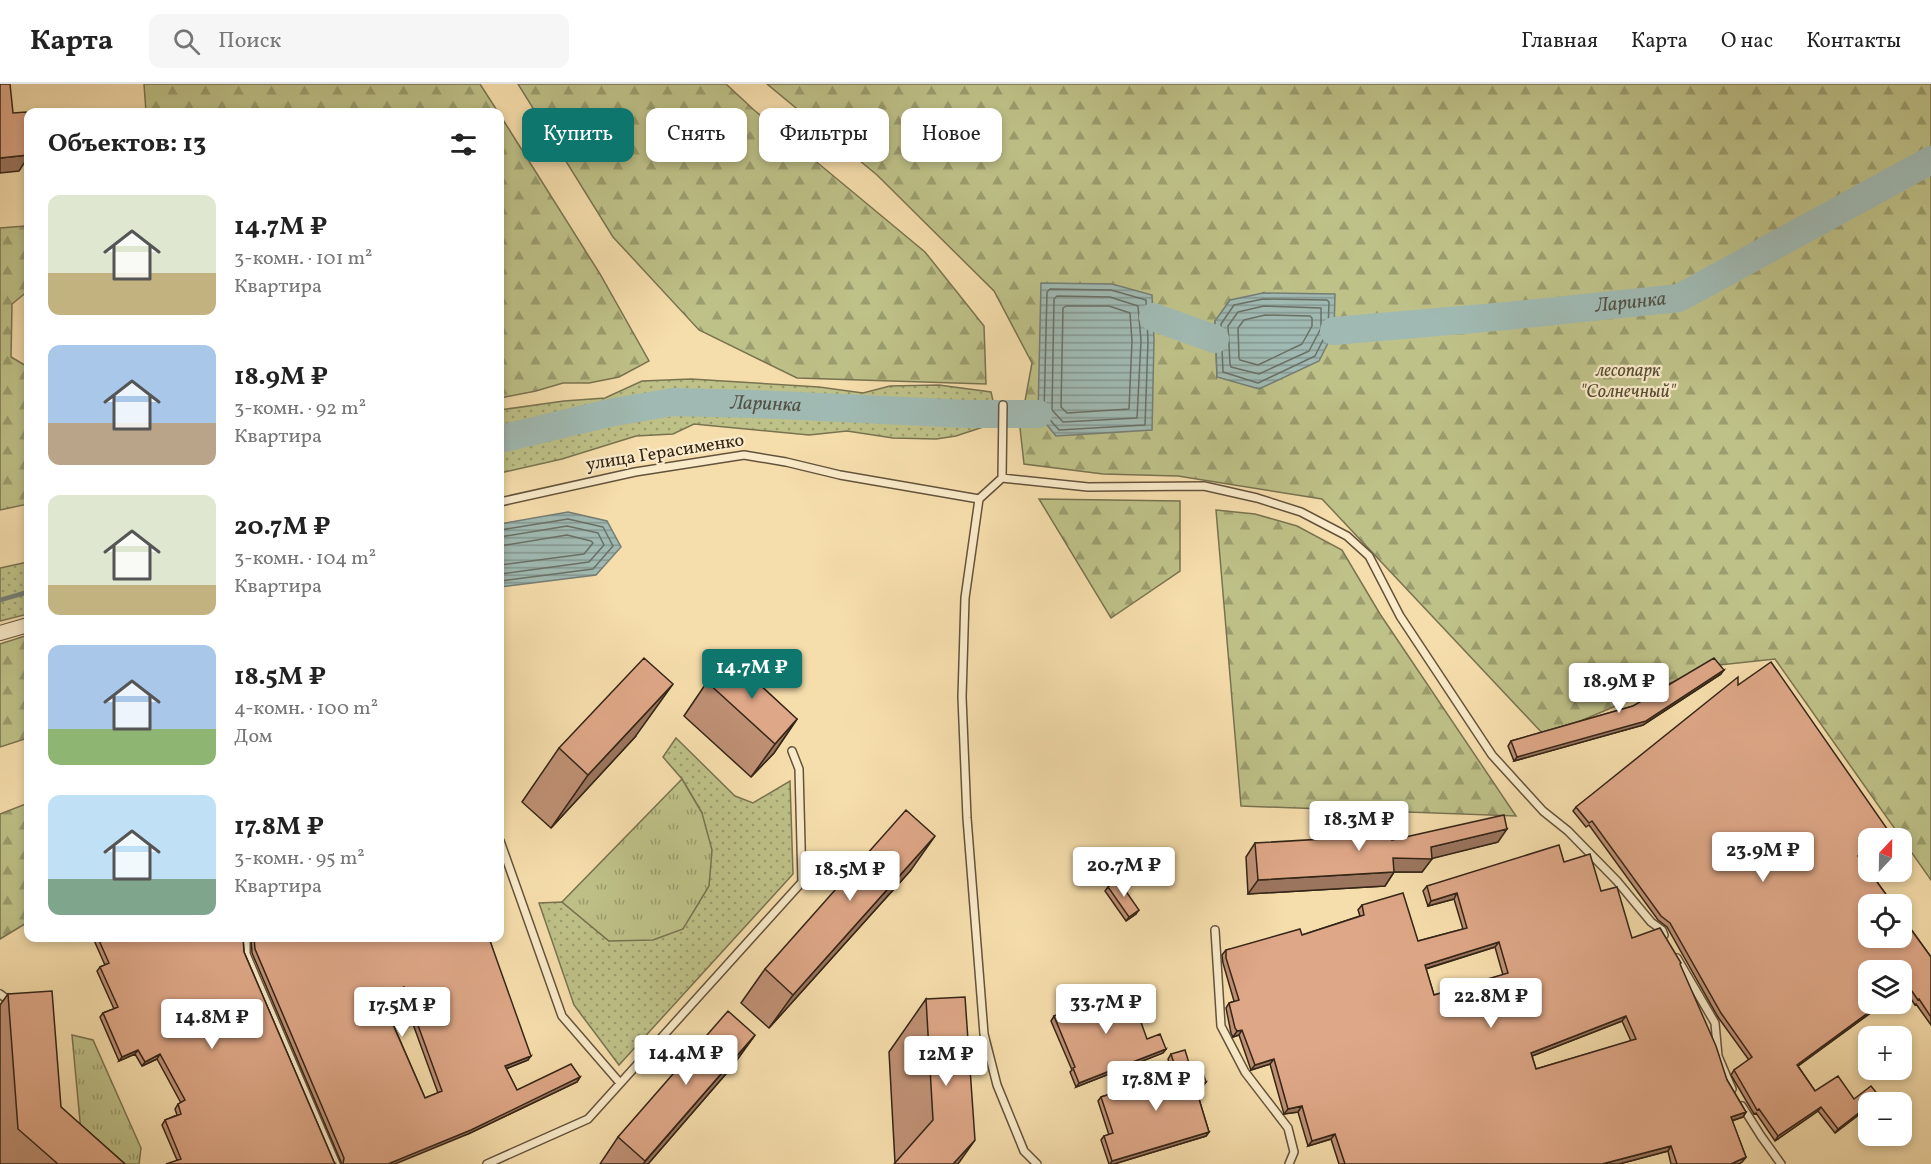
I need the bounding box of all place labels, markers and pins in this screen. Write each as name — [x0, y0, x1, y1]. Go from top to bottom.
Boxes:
pin: 14.7M ₽ — [697, 649, 807, 700]
pin: 18.9M ₽ — [1564, 663, 1674, 714]
pin: 18.3M ₽ — [1304, 801, 1414, 852]
pin: 23.9M ₽ — [1708, 832, 1818, 883]
pin: 20.7M ₽ — [1069, 847, 1179, 898]
pin: 18.5M ₽ — [795, 851, 905, 902]
pin: 22.8M ₽ — [1436, 978, 1546, 1029]
pin: 33.7M ₽ — [1051, 984, 1161, 1035]
pin: 17.5M ₽ — [347, 987, 457, 1038]
pin: 14.8M ₽ — [157, 999, 267, 1050]
pin: 14.4M ₽ — [631, 1035, 741, 1086]
pin: 12M ₽ — [904, 1036, 988, 1087]
pin: 17.8M ₽ — [1101, 1061, 1211, 1112]

